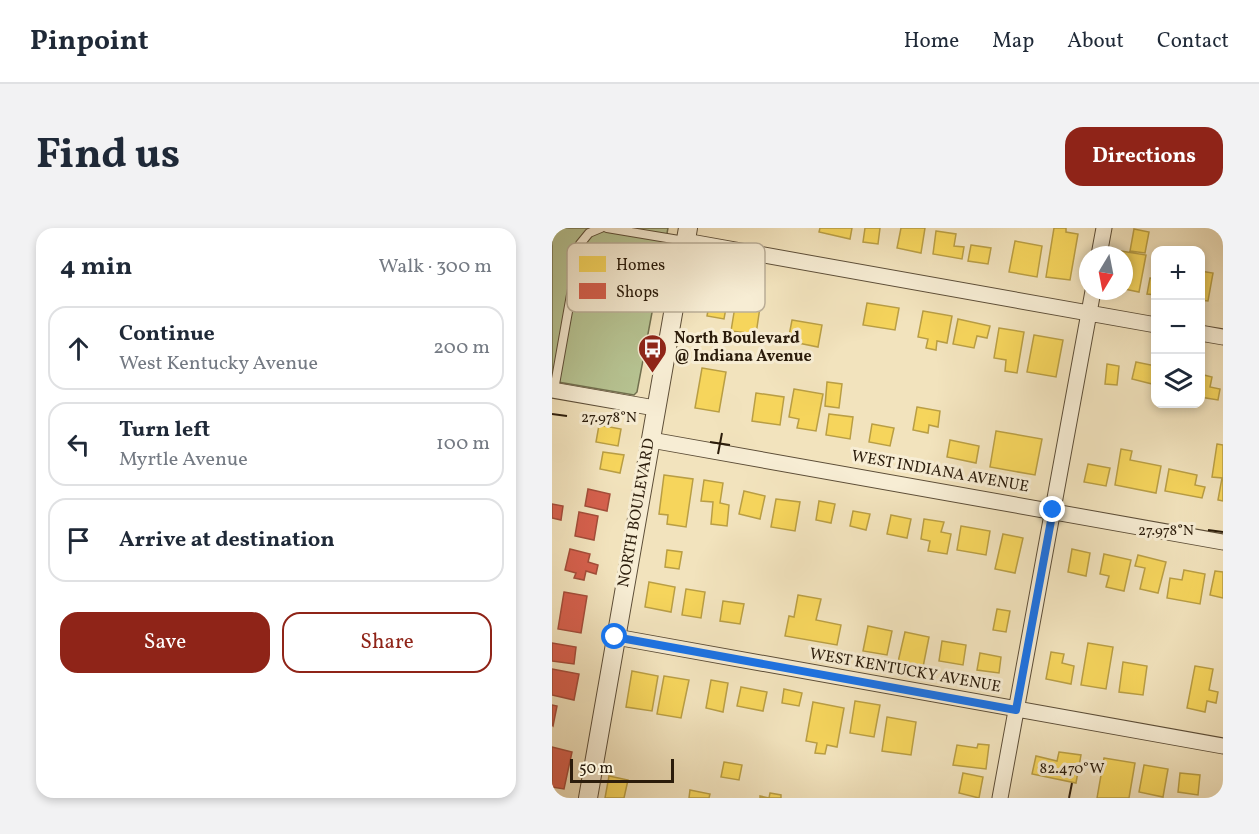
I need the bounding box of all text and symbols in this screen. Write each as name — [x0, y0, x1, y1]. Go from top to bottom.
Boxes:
text: Pinpoint — [30, 22, 148, 61]
text: Home — [904, 27, 959, 56]
text: Map — [992, 27, 1034, 56]
text: About — [1067, 27, 1124, 56]
text: Contact — [1157, 27, 1229, 56]
text: Find us — [36, 127, 180, 186]
button: Directions — [1065, 127, 1223, 186]
legend — [567, 243, 765, 312]
north arrow — [1079, 246, 1133, 300]
map controls — [1151, 246, 1205, 408]
button: + — [1151, 246, 1205, 300]
text: 4 min — [60, 249, 132, 285]
text: Walk · 300 m — [379, 253, 492, 281]
text: Homes — [616, 255, 665, 277]
text: Shops — [616, 282, 659, 304]
button: − — [1151, 300, 1205, 354]
text: Continue — [119, 319, 215, 350]
place label: North Boulevard @ Indiana Avenue — [674, 328, 812, 368]
icon: ahead — [62, 332, 95, 365]
bus stop icon: North Boulevard @ Indiana Avenue — [637, 332, 669, 374]
text: 200 m — [433, 334, 490, 362]
text: West Kentucky Avenue — [119, 350, 318, 378]
button: layers — [1151, 354, 1205, 408]
text: 27.978°N — [581, 408, 637, 429]
text: Turn left — [119, 415, 210, 446]
icon: left — [62, 428, 95, 461]
text: 100 m — [436, 430, 490, 458]
street label: NORTH BOULEVARD — [613, 436, 661, 589]
text: Myrtle Avenue — [119, 446, 248, 474]
street label: WEST INDIANA AVENUE — [850, 446, 1030, 498]
route end — [1039, 496, 1065, 522]
text: 27.978°N — [1138, 521, 1194, 542]
icon: arrive — [62, 524, 95, 557]
text: Arrive at destination — [119, 525, 335, 556]
button: Save — [60, 612, 270, 673]
button: Share — [282, 612, 492, 673]
route start — [601, 623, 627, 649]
street label: WEST KENTUCKY AVENUE — [807, 643, 1003, 699]
scale bar — [570, 756, 674, 784]
text: 50 m — [579, 758, 613, 780]
text: 82.470°W — [1040, 759, 1104, 780]

